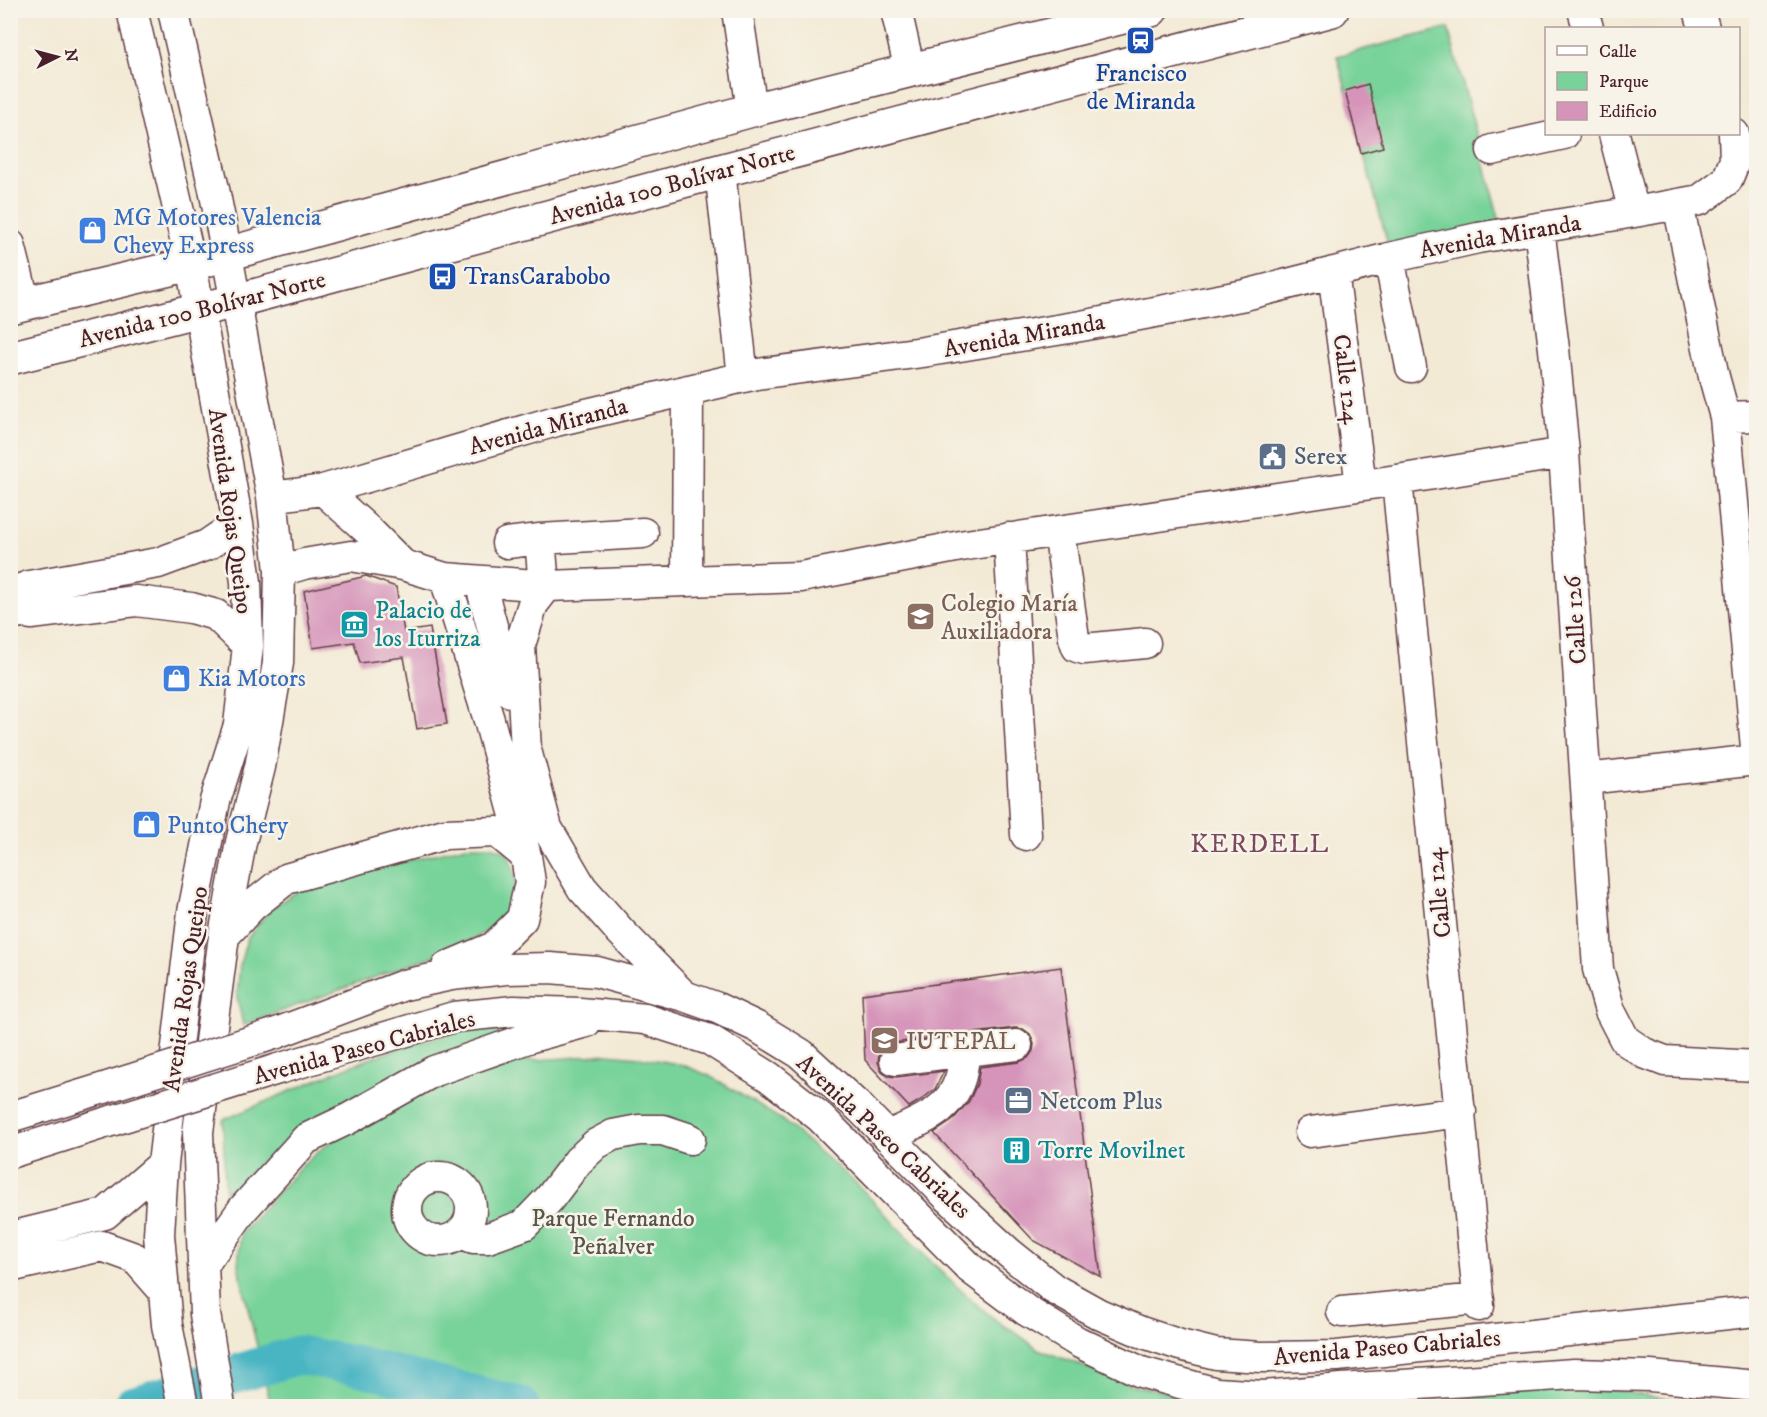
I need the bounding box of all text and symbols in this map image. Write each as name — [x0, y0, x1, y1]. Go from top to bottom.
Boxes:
station icon: Francisco de Miranda — [1125, 24, 1157, 56]
north arrow — [27, 27, 87, 87]
legend — [1545, 27, 1740, 135]
text: Calle — [1599, 41, 1637, 63]
text: N — [60, 48, 82, 63]
place label: Francisco de Miranda — [1087, 59, 1196, 117]
text: Parque — [1599, 71, 1649, 93]
text: Edificio — [1599, 101, 1657, 123]
street label: Avenida 100 Bolívar Norte — [546, 138, 799, 232]
place label: MG Motores Valencia Chevy Express — [113, 203, 322, 261]
street label: Avenida Miranda — [1417, 208, 1584, 266]
shop icon: MG Motores Valencia Chevy Express — [76, 215, 108, 247]
bus stop icon: TransCarabobo — [427, 260, 459, 292]
place label: TransCarabobo — [464, 262, 611, 292]
street label: Avenida 100 Bolívar Norte — [76, 265, 329, 355]
street label: Avenida Miranda — [941, 307, 1108, 365]
street label: Calle 124 — [1326, 333, 1367, 427]
street label: Avenida Miranda — [466, 391, 632, 463]
street label: Avenida Rojas Queipo — [201, 406, 259, 616]
public building icon: Serex — [1257, 440, 1289, 472]
place label: Serex — [1294, 442, 1347, 472]
street label: Calle 126 — [1558, 573, 1594, 665]
place label: Colegio María Auxiliadora — [941, 589, 1079, 647]
place label: Palacio de los Iturriza — [375, 596, 481, 654]
school or university icon: Colegio María Auxiliadora — [904, 601, 936, 633]
museum icon: Palacio de los Iturriza — [338, 608, 370, 640]
shop icon: Kia Motors — [161, 662, 193, 694]
place label: Kia Motors — [198, 664, 306, 694]
shop icon: Punto Chery — [130, 809, 162, 841]
place label: Punto Chery — [167, 811, 289, 841]
district label: KERDELL — [1190, 828, 1330, 861]
street label: Calle 124 — [1419, 845, 1459, 939]
street label: Avenida Rojas Queipo — [157, 884, 215, 1094]
street label: Avenida Paseo Cabriales — [250, 1004, 478, 1092]
school or university icon: IUTEPAL — [869, 1025, 901, 1057]
place label: IUTEPAL — [906, 1027, 1016, 1057]
street label: Avenida Paseo Cabriales — [790, 1048, 977, 1225]
office icon: Netcom Plus — [1003, 1085, 1035, 1117]
place label: Netcom Plus — [1040, 1087, 1163, 1117]
building icon: Torre Movilnet — [1001, 1134, 1033, 1166]
place label: Torre Movilnet — [1038, 1136, 1186, 1166]
park label: Parque Fernando Peñalver — [531, 1204, 695, 1262]
street label: Avenida Paseo Cabriales — [1272, 1323, 1502, 1373]

